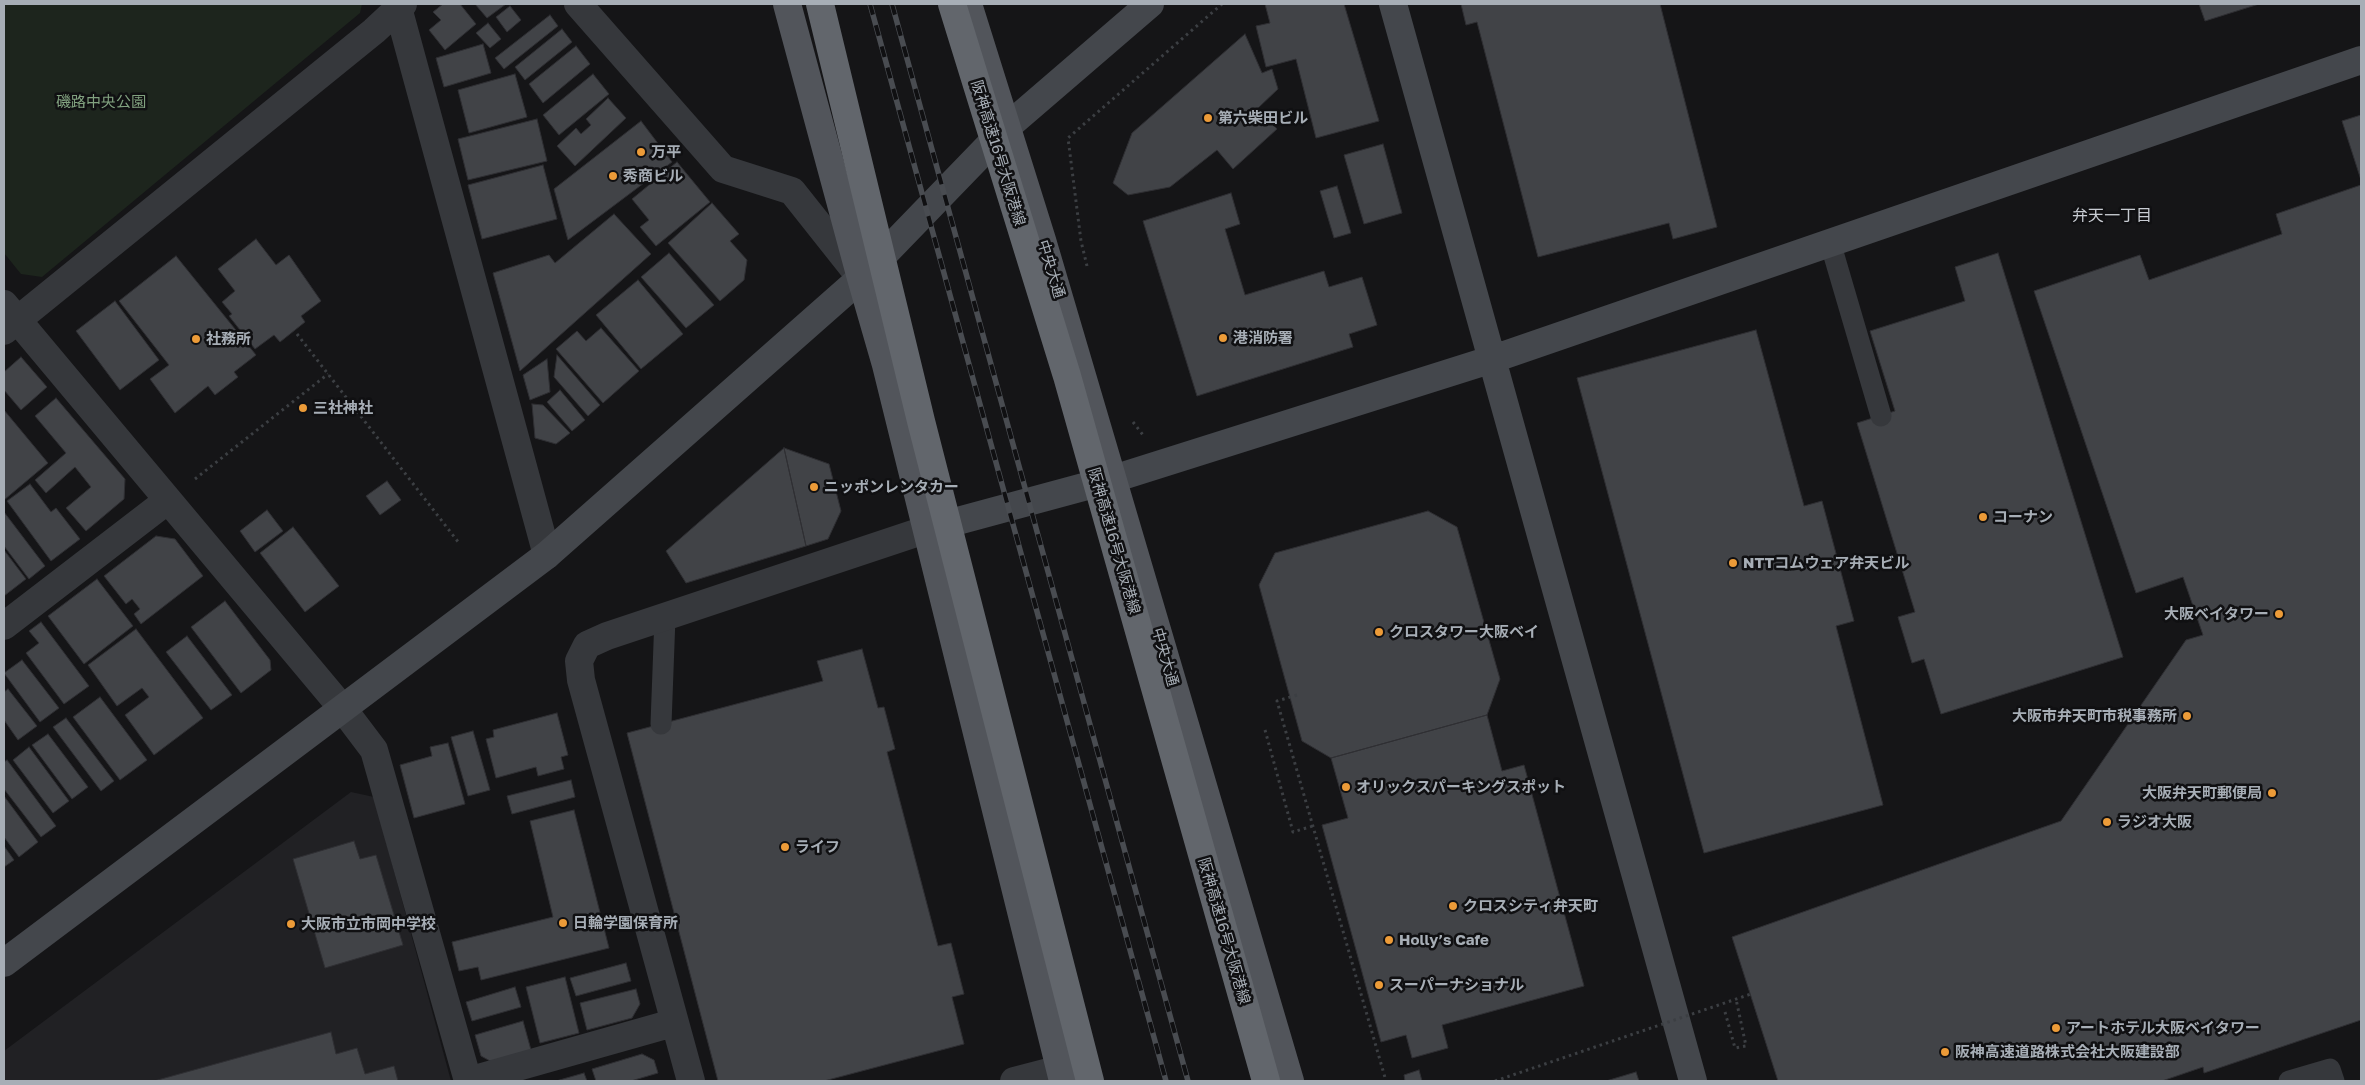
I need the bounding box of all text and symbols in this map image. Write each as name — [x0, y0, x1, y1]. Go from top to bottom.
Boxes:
street label: 阪神高速16号大阪港線 — [967, 78, 1029, 228]
park label: 磯路中央公園 — [56, 93, 146, 111]
place label: 第六柴田ビル — [1218, 109, 1308, 127]
marker: 第六柴田ビル — [1202, 112, 1214, 124]
place label: 万平 — [651, 143, 681, 161]
marker: 万平 — [635, 146, 647, 158]
place label: 秀商ビル — [623, 167, 683, 185]
marker: 秀商ビル — [607, 170, 619, 182]
district label: 弁天一丁目 — [2072, 206, 2152, 226]
street label: 中央大通 — [1034, 238, 1068, 300]
place label: 港消防署 — [1233, 329, 1293, 347]
place label: 社務所 — [206, 330, 251, 348]
marker: 港消防署 — [1217, 332, 1229, 344]
marker: 社務所 — [190, 333, 202, 345]
place label: 三社神社 — [313, 399, 373, 417]
marker: 三社神社 — [297, 402, 309, 414]
street label: 阪神高速16号大阪港線 — [1084, 466, 1144, 616]
place label: ニッポンレンタカー — [824, 478, 959, 496]
marker: ニッポンレンタカー — [808, 481, 820, 493]
place label: コーナン — [1993, 508, 2053, 526]
marker: コーナン — [1977, 511, 1989, 523]
place label: NTTコムウェア弁天ビル — [1743, 554, 1909, 572]
marker: NTTコムウェア弁天ビル — [1727, 557, 1739, 569]
place label: 大阪ベイタワー — [2164, 605, 2269, 623]
marker: 大阪ベイタワー — [2273, 608, 2285, 620]
place label: クロスタワー大阪ベイ — [1389, 623, 1539, 641]
street label: 中央大通 — [1148, 626, 1182, 688]
marker: クロスタワー大阪ベイ — [1373, 626, 1385, 638]
place label: 大阪市弁天町市税事務所 — [2012, 707, 2177, 725]
marker: 大阪市弁天町市税事務所 — [2181, 710, 2193, 722]
place label: オリックスパーキングスポット — [1356, 778, 1566, 796]
marker: オリックスパーキングスポット — [1340, 781, 1352, 793]
place label: 大阪弁天町郵便局 — [2142, 784, 2262, 802]
marker: 大阪弁天町郵便局 — [2266, 787, 2278, 799]
place label: ラジオ大阪 — [2117, 813, 2192, 831]
marker: ラジオ大阪 — [2101, 816, 2113, 828]
place label: ライフ — [795, 838, 840, 856]
marker: ライフ — [779, 841, 791, 853]
street label: 阪神高速16号大阪港線 — [1194, 856, 1254, 1006]
place label: クロスシティ弁天町 — [1463, 897, 1598, 915]
marker: クロスシティ弁天町 — [1447, 900, 1459, 912]
place label: 日輪学園保育所 — [573, 914, 678, 932]
place label: 大阪市立市岡中学校 — [301, 915, 436, 933]
marker: 日輪学園保育所 — [557, 917, 569, 929]
marker: 大阪市立市岡中学校 — [285, 918, 297, 930]
place label: Holly’s Cafe — [1399, 931, 1489, 949]
marker: Holly’s Cafe — [1383, 934, 1395, 946]
place label: スーパーナショナル — [1389, 976, 1524, 994]
marker: スーパーナショナル — [1373, 979, 1385, 991]
place label: アートホテル大阪ベイタワー — [2066, 1019, 2260, 1037]
marker: アートホテル大阪ベイタワー — [2050, 1022, 2062, 1034]
place label: 阪神高速道路株式会社大阪建設部 — [1955, 1043, 2180, 1061]
marker: 阪神高速道路株式会社大阪建設部 — [1939, 1046, 1951, 1058]

